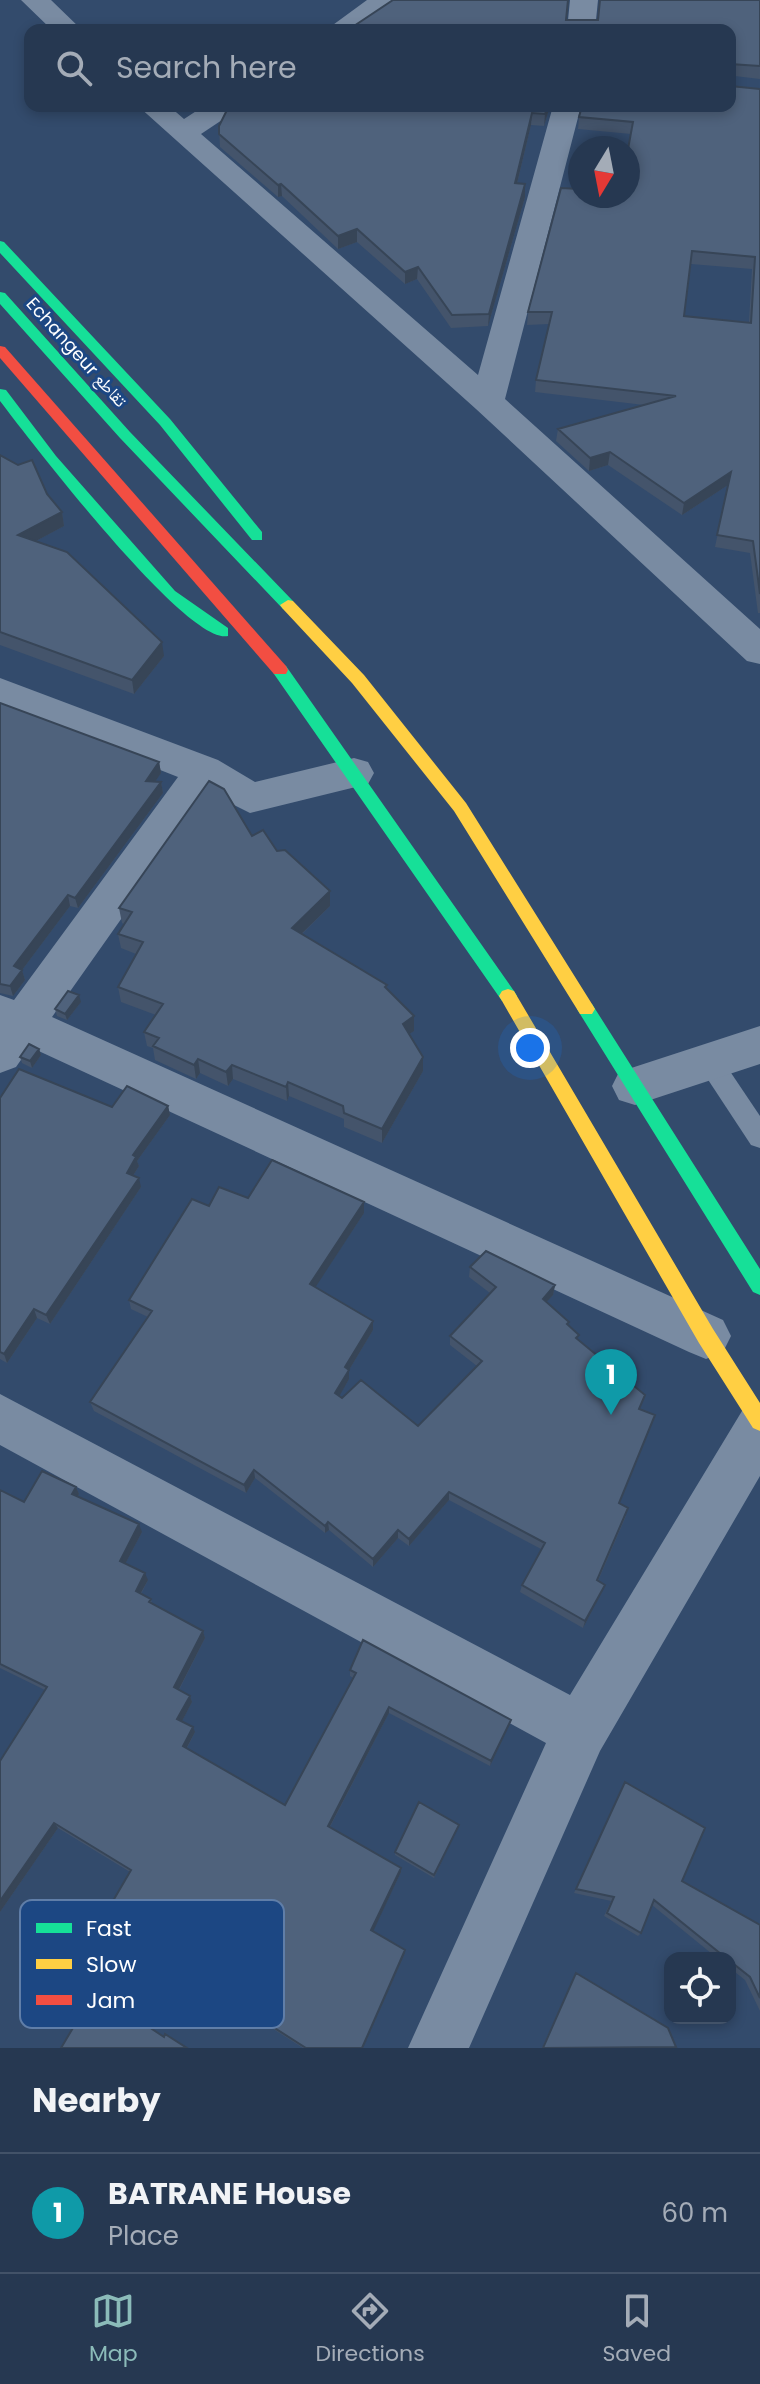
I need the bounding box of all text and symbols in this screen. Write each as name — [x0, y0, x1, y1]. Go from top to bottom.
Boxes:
search box — [24, 24, 736, 112]
icon: search — [52, 46, 96, 90]
text: Search here — [116, 46, 297, 89]
north arrow — [568, 136, 640, 208]
street label: Echangeur تقاطع — [21, 292, 133, 412]
your location — [510, 1028, 550, 1068]
pin: 1 — [585, 1349, 637, 1415]
legend — [20, 1900, 284, 2028]
text: Fast — [86, 1913, 131, 1944]
text: Slow — [86, 1949, 136, 1980]
map controls — [664, 1952, 736, 2024]
button: locate — [664, 1952, 736, 2024]
text: Jam — [86, 1985, 135, 2016]
text: Nearby — [32, 2076, 161, 2124]
text: BATRANE House — [108, 2172, 351, 2215]
text: 1 — [53, 2195, 63, 2231]
text: 60 m — [661, 2195, 728, 2231]
text: Place — [108, 2218, 179, 2254]
tab: Map — [89, 2289, 138, 2370]
tab: Directions — [315, 2289, 425, 2370]
tab: Saved — [602, 2289, 671, 2370]

